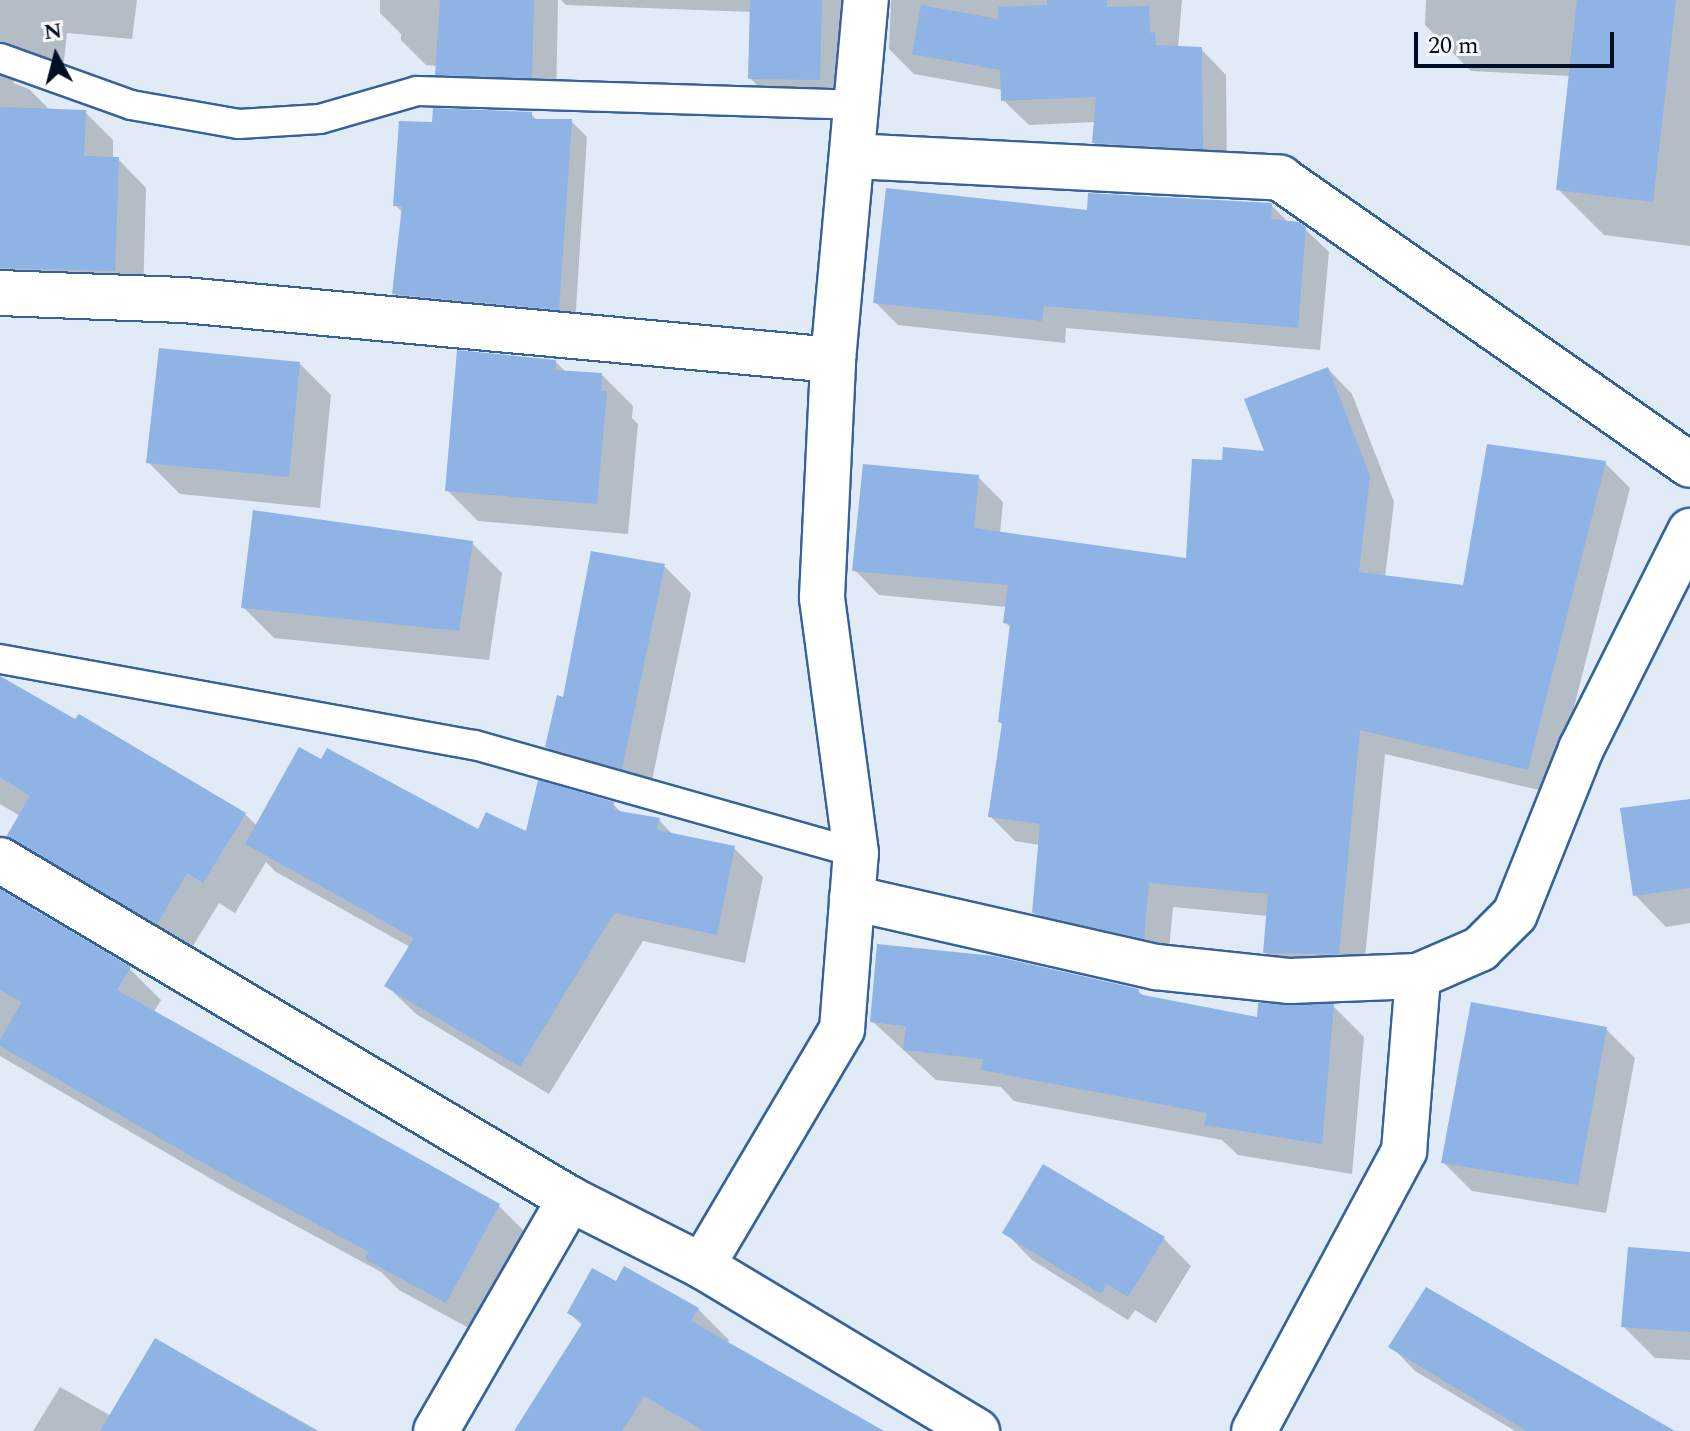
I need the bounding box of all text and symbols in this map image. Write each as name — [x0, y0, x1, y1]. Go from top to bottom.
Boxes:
text: N — [42, 14, 64, 49]
north arrow — [16, 16, 96, 96]
scale bar — [1418, 16, 1618, 66]
text: 20 m — [1428, 28, 1479, 64]

